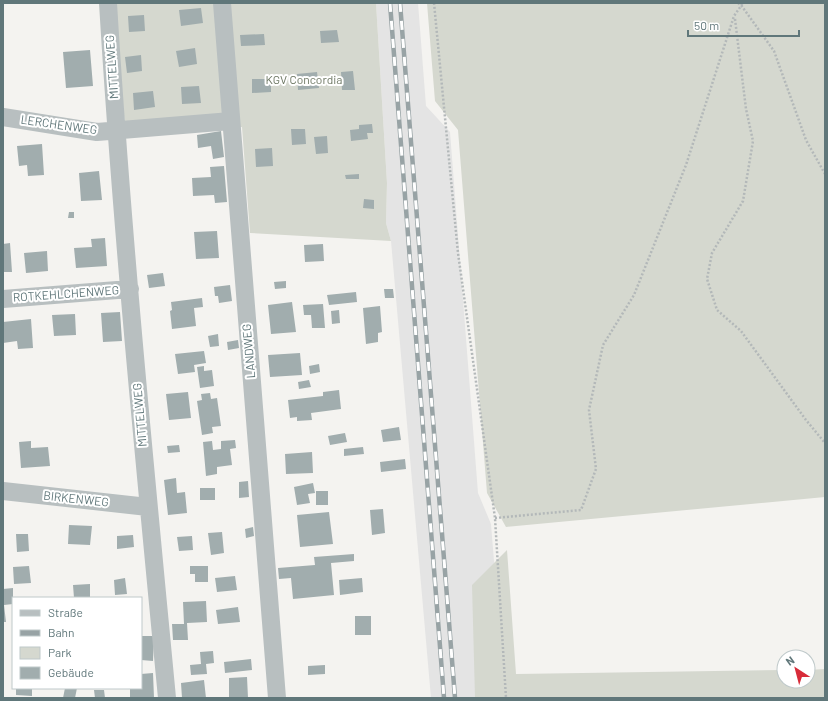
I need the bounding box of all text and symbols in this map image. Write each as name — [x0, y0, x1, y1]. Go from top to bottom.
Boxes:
scale bar — [688, 12, 799, 38]
text: 50 m — [694, 18, 719, 32]
street label: MITTELWEG — [102, 35, 120, 100]
park label: KGV Concordia — [266, 72, 342, 86]
street label: LERCHENWEG — [20, 112, 98, 136]
street label: ROTKEHLCHENWEG — [12, 282, 119, 304]
street label: LANDWEG — [239, 323, 257, 379]
street label: MITTELWEG — [129, 383, 149, 448]
street label: BIRKENWEG — [43, 488, 109, 508]
legend — [12, 597, 142, 689]
text: Straße — [48, 605, 83, 619]
text: Bahn — [48, 625, 75, 639]
text: Park — [48, 645, 72, 659]
north arrow — [776, 649, 816, 689]
text: N — [783, 653, 797, 668]
text: Gebäude — [48, 665, 94, 679]

